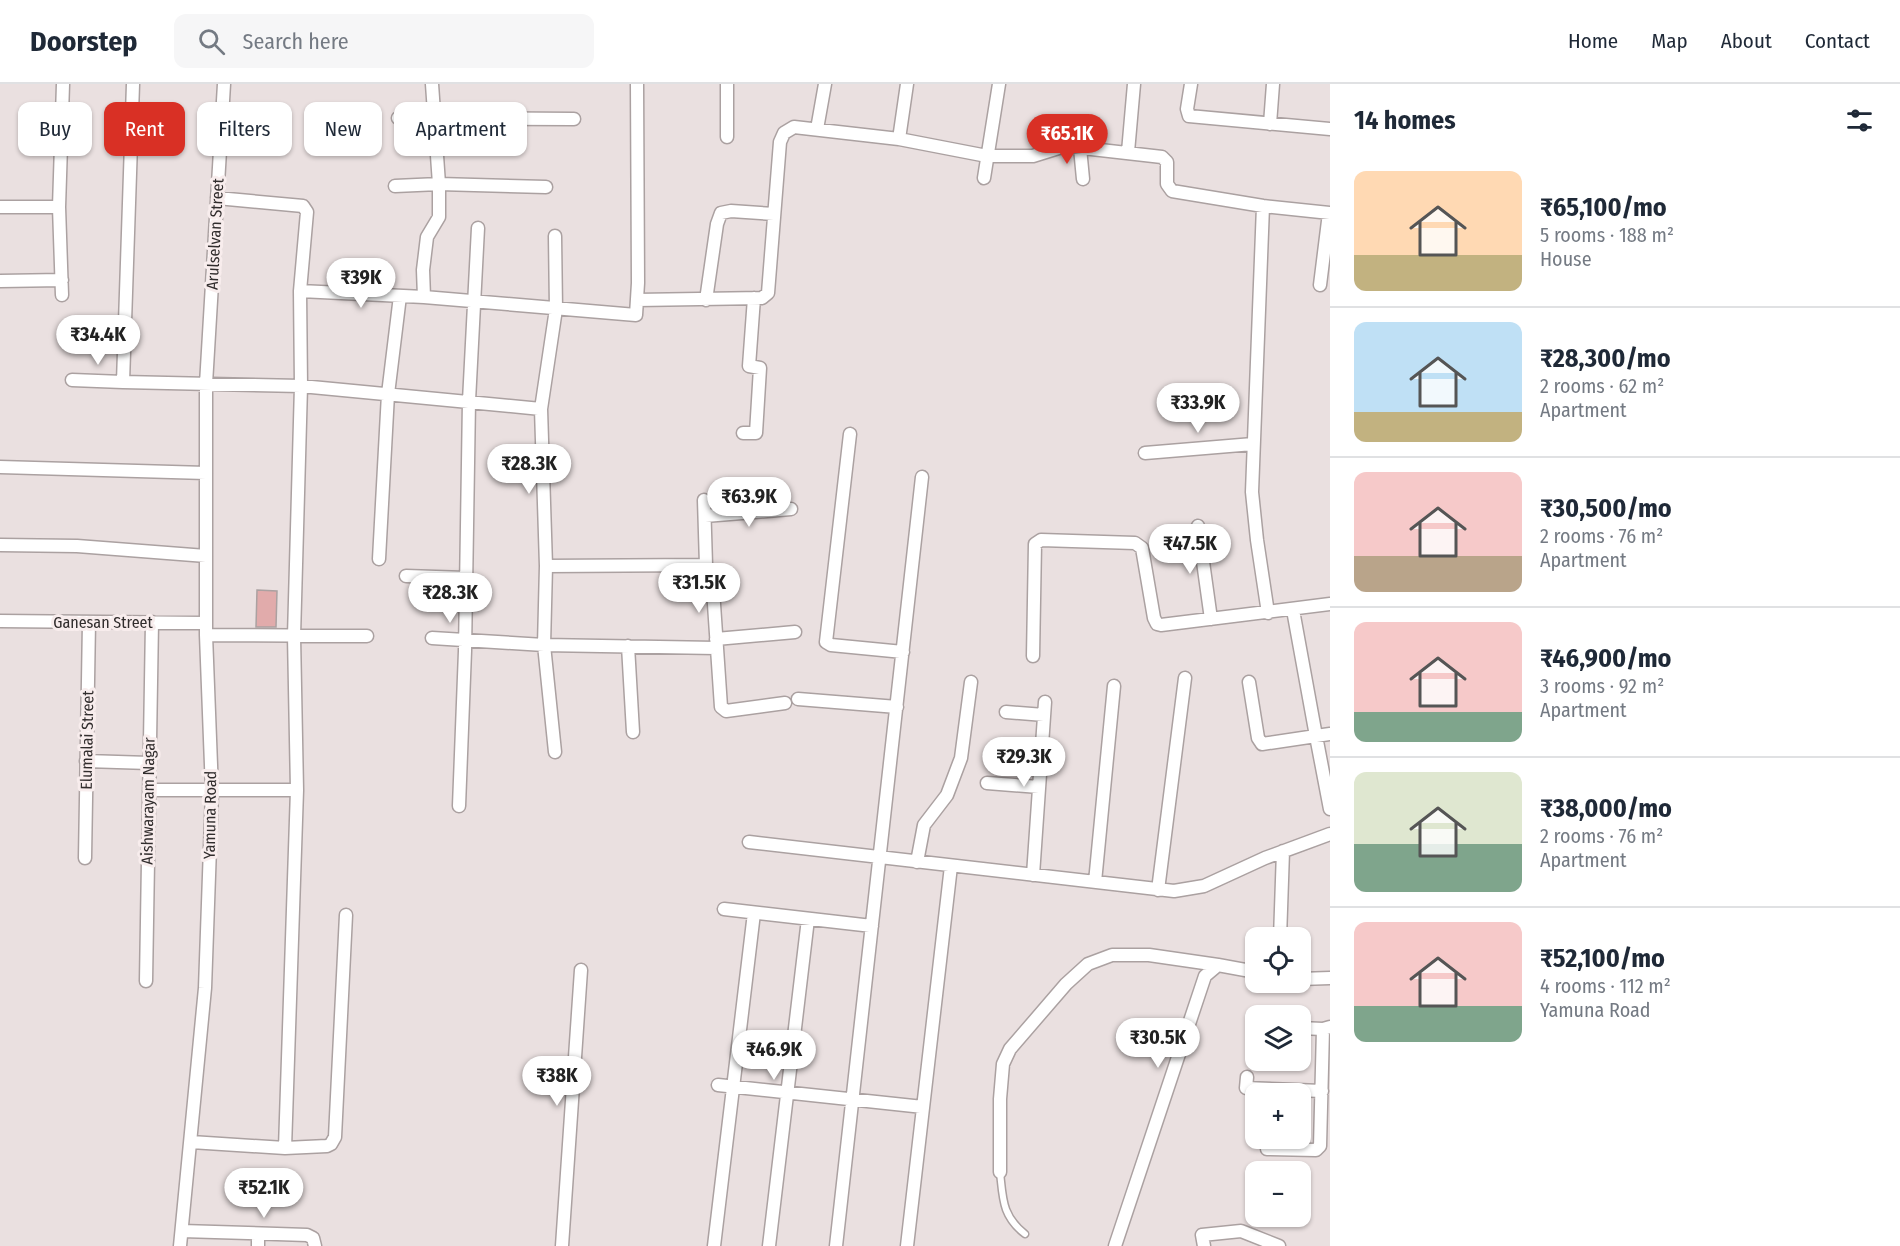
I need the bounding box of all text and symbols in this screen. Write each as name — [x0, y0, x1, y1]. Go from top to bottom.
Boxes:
search box — [174, 14, 594, 68]
text: Doorstep — [30, 25, 138, 58]
icon: search — [195, 25, 228, 58]
text: Search here — [243, 28, 349, 55]
text: Home — [1568, 28, 1618, 54]
text: Map — [1651, 28, 1688, 54]
text: About — [1721, 28, 1772, 54]
text: Contact — [1805, 28, 1870, 54]
chip: Buy — [18, 102, 92, 156]
chip: Rent — [104, 102, 185, 156]
chip: Filters — [197, 102, 292, 156]
chip: New — [304, 102, 382, 156]
chip: Apartment — [394, 102, 527, 156]
icon: filters — [1843, 104, 1876, 137]
text: 14 homes — [1354, 105, 1456, 136]
pin: ₹65.1K — [1018, 114, 1116, 165]
text: ₹65.1K — [1041, 121, 1093, 145]
street label: Arulselvan Street — [203, 177, 227, 290]
text: ₹65,100/mo — [1540, 192, 1667, 223]
icon: home — [1402, 195, 1474, 267]
text: 5 rooms · 188 m² — [1540, 223, 1674, 247]
text: House — [1540, 247, 1592, 271]
pin: ₹39K — [325, 258, 397, 309]
text: ₹39K — [340, 265, 382, 289]
pin: ₹34.4K — [49, 315, 147, 366]
text: ₹34.4K — [70, 322, 126, 346]
text: ₹28,300/mo — [1540, 343, 1671, 374]
icon: home — [1402, 346, 1474, 418]
text: 2 rooms · 62 m² — [1540, 374, 1664, 398]
pin: ₹33.9K — [1149, 383, 1247, 434]
text: ₹33.9K — [1171, 390, 1225, 414]
text: Apartment — [1540, 398, 1627, 422]
pin: ₹28.3K — [480, 444, 578, 495]
text: ₹28.3K — [501, 451, 557, 475]
pin: ₹63.9K — [700, 477, 798, 528]
text: ₹63.9K — [721, 484, 777, 508]
text: ₹30,500/mo — [1540, 493, 1672, 524]
icon: home — [1402, 496, 1474, 568]
pin: ₹47.5K — [1141, 524, 1239, 575]
text: 2 rooms · 76 m² — [1540, 524, 1663, 548]
text: ₹47.5K — [1163, 531, 1217, 555]
text: Apartment — [1540, 548, 1627, 572]
pin: ₹31.5K — [650, 563, 748, 614]
text: ₹31.5K — [672, 570, 726, 594]
pin: ₹28.3K — [401, 573, 499, 624]
text: ₹28.3K — [422, 580, 478, 604]
street label: Ganesan Street — [53, 613, 153, 632]
text: ₹46,900/mo — [1540, 643, 1671, 674]
icon: home — [1402, 646, 1474, 718]
text: 3 rooms · 92 m² — [1540, 674, 1664, 698]
street label: Elumalai Street — [77, 690, 97, 790]
text: Apartment — [1540, 698, 1627, 722]
street label: Aishwarayam Nagar — [137, 737, 159, 865]
pin: ₹29.3K — [975, 737, 1073, 788]
text: ₹29.3K — [996, 744, 1052, 768]
street label: Yamuna Road — [200, 771, 220, 859]
text: ₹38,000/mo — [1540, 793, 1672, 824]
icon: home — [1402, 796, 1474, 868]
text: 2 rooms · 76 m² — [1540, 824, 1663, 848]
text: Apartment — [1540, 848, 1627, 872]
map controls — [1245, 927, 1311, 1227]
button: locate — [1245, 927, 1311, 993]
text: ₹52,100/mo — [1540, 943, 1665, 974]
icon: home — [1402, 946, 1474, 1018]
text: 4 rooms · 112 m² — [1540, 974, 1671, 998]
text: Yamuna Road — [1540, 998, 1651, 1022]
button: layers — [1245, 1005, 1311, 1071]
pin: ₹30.5K — [1109, 1018, 1207, 1069]
text: ₹30.5K — [1130, 1025, 1186, 1049]
pin: ₹46.9K — [725, 1030, 823, 1081]
text: ₹46.9K — [746, 1037, 802, 1061]
pin: ₹38K — [521, 1056, 593, 1107]
text: ₹38K — [536, 1063, 578, 1087]
button: + — [1245, 1083, 1311, 1149]
button: − — [1245, 1161, 1311, 1227]
pin: ₹52.1K — [215, 1168, 313, 1219]
text: ₹52.1K — [238, 1175, 290, 1199]

